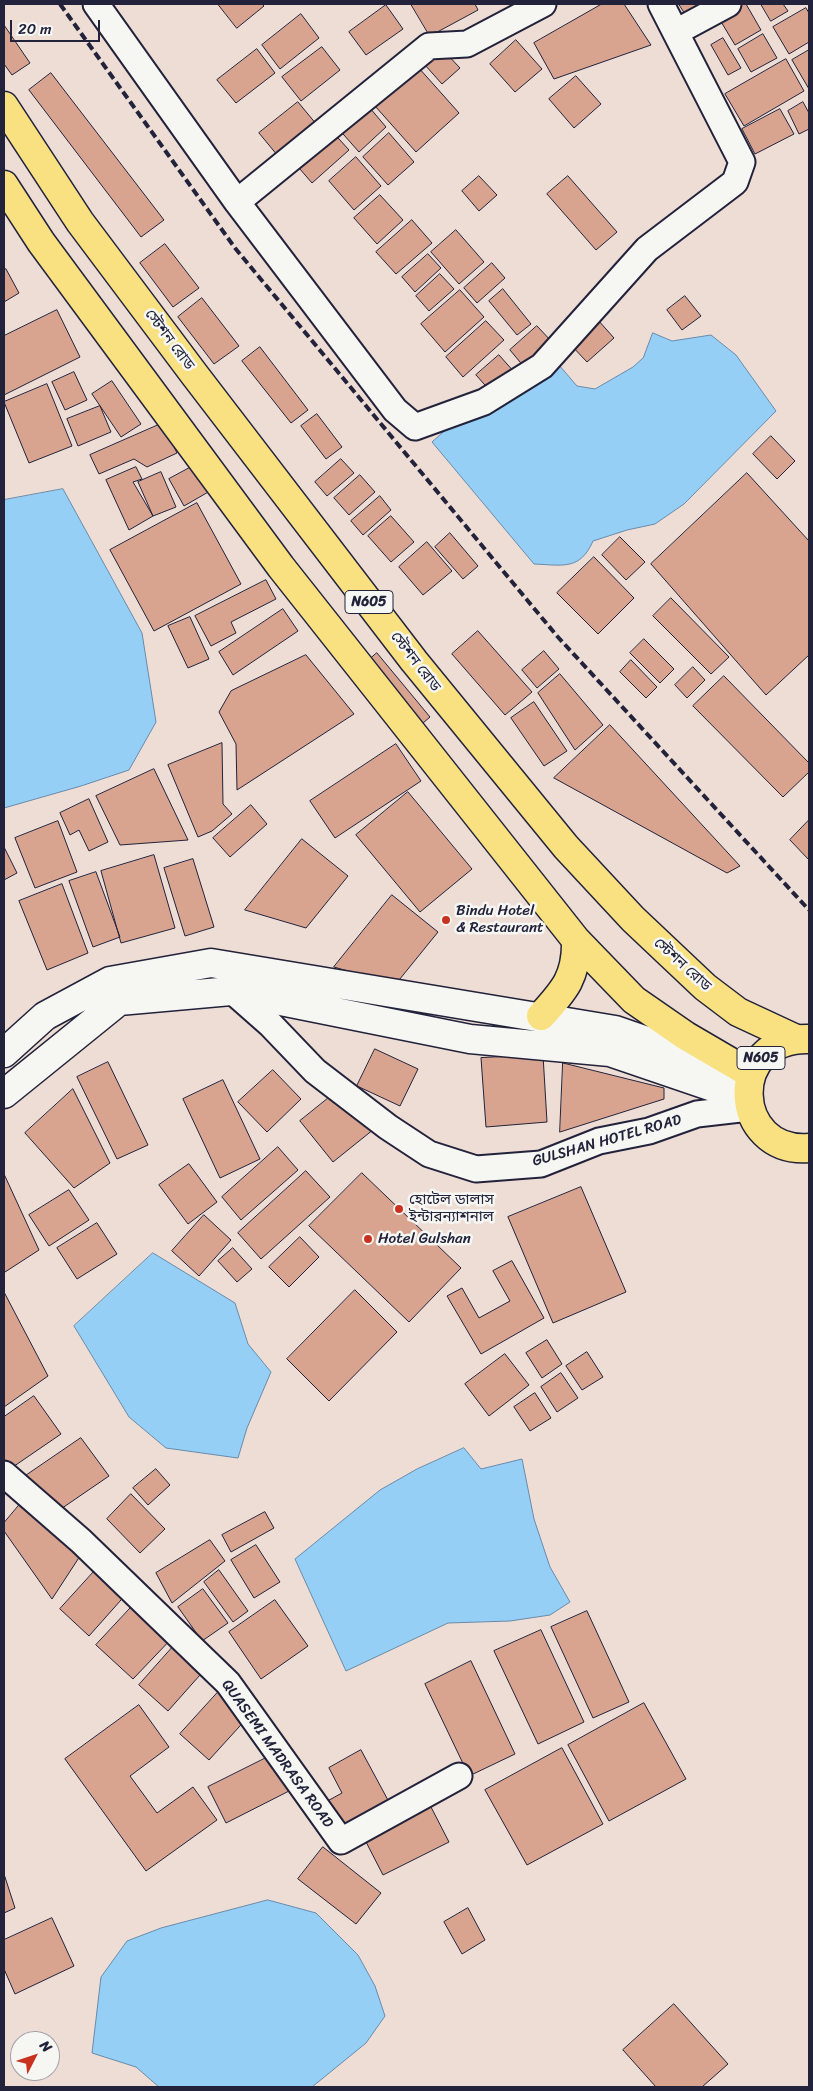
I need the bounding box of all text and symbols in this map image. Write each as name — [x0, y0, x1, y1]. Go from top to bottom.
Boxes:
scale bar — [12, 10, 102, 42]
text: 20 m — [18, 16, 52, 42]
street label: স্টেশন রোড — [140, 306, 198, 374]
road number: N605 — [345, 590, 393, 614]
street label: স্টেশন রোড — [386, 628, 444, 696]
place label: Bindu Hotel & Restaurant — [456, 902, 544, 937]
marker: Bindu Hotel & Restaurant — [440, 914, 452, 926]
street label: স্টেশন রোড — [650, 935, 714, 995]
road number: N605 — [737, 1046, 785, 1070]
street label: GULSHAN HOTEL ROAD — [530, 1111, 684, 1171]
place label: হোটেল ডালাস ইন্টারন্যাশনাল — [409, 1191, 494, 1226]
marker: হোটেল ডালাস ইন্টারন্যাশনাল — [393, 1203, 405, 1215]
place label: Hotel Gulshan — [378, 1230, 471, 1248]
marker: Hotel Gulshan — [362, 1233, 374, 1245]
street label: QUASEMI MADRASA ROAD — [217, 1676, 337, 1832]
north arrow — [10, 2031, 60, 2081]
text: N — [33, 2035, 59, 2058]

